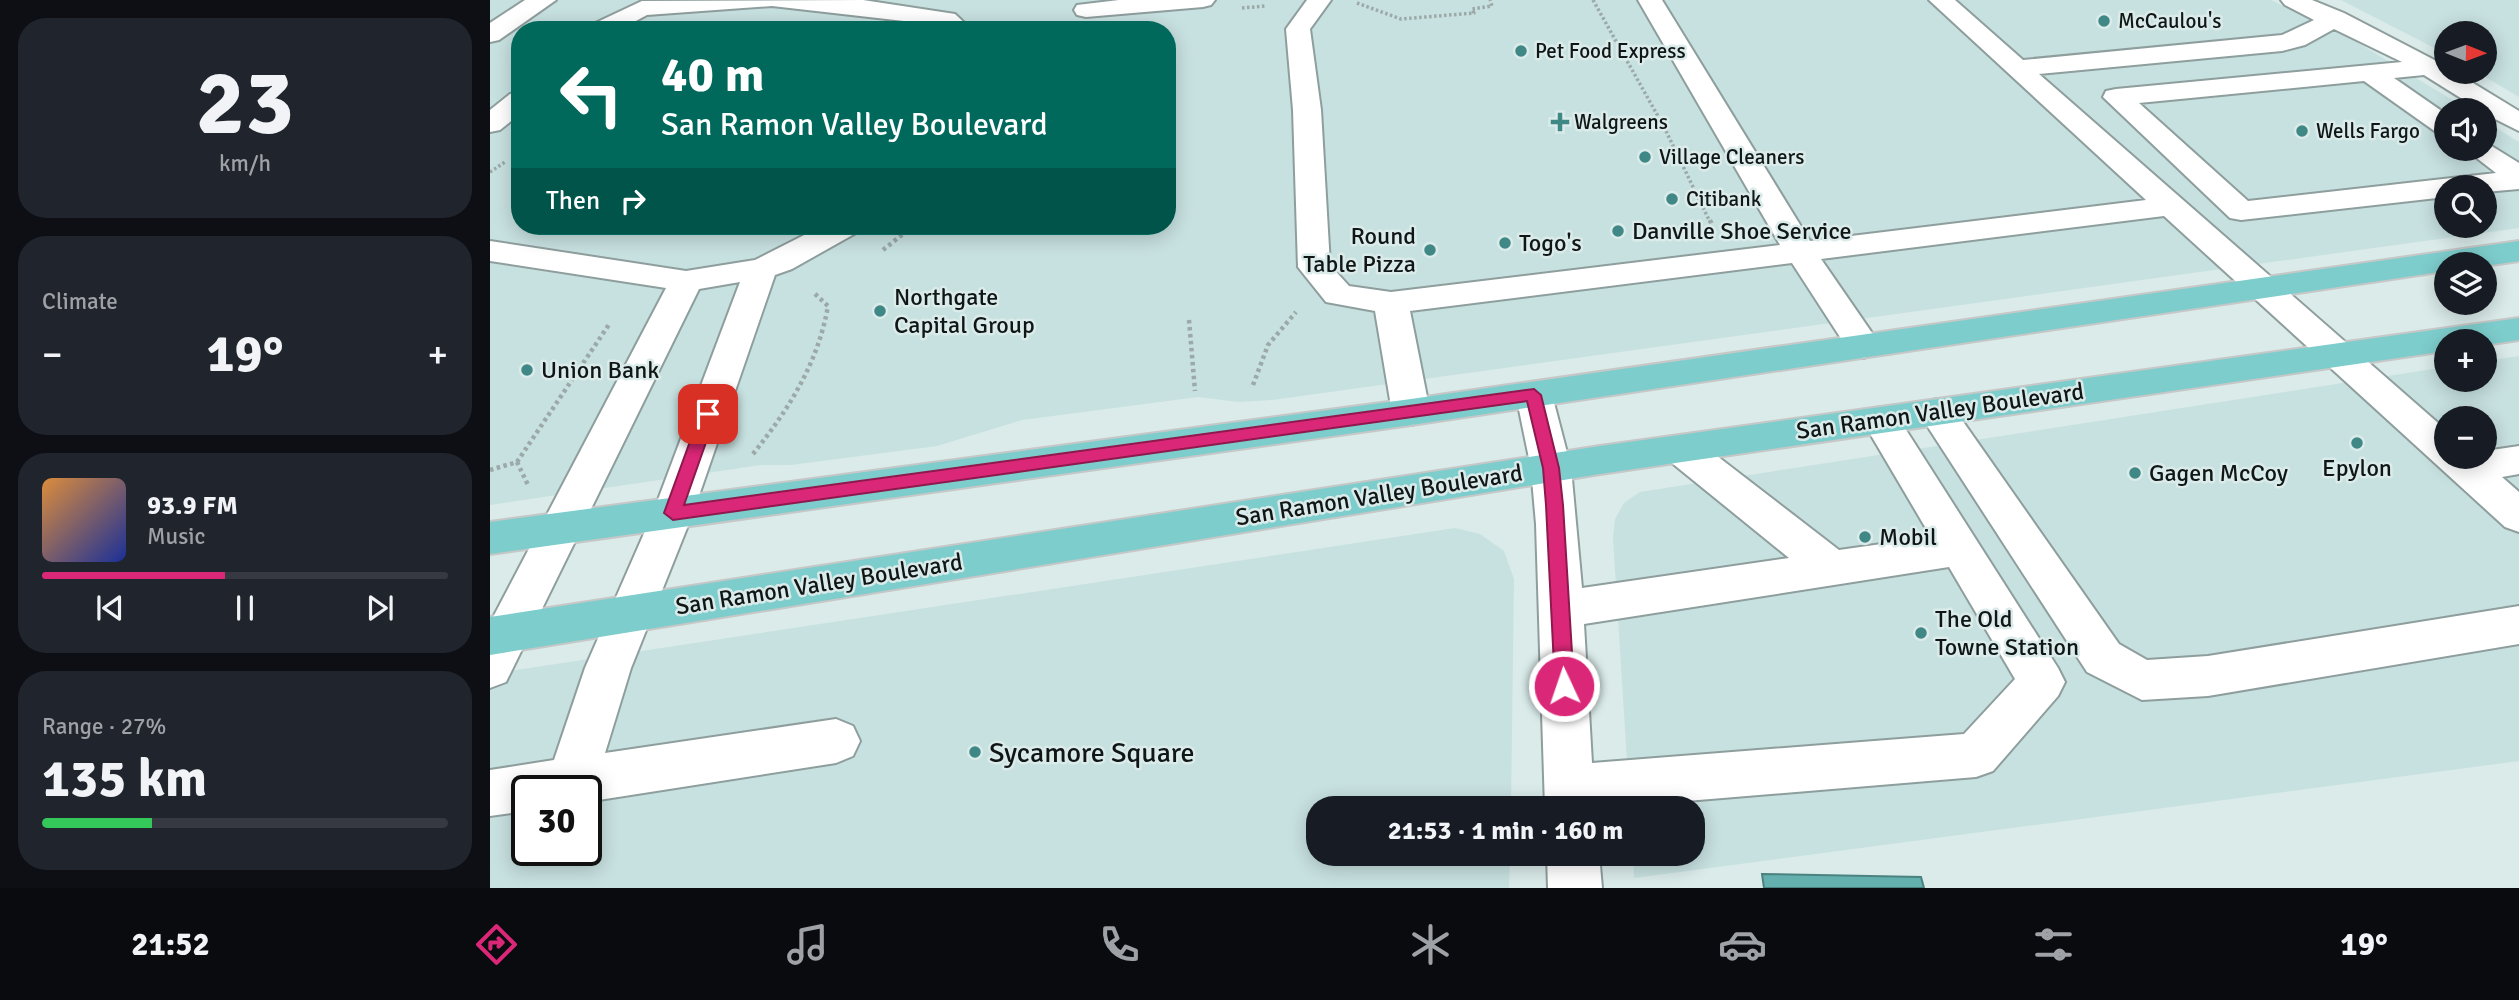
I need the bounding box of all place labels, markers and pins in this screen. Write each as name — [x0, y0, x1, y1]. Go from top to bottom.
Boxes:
place label: McCaulou's — [2118, 8, 2221, 34]
marker: McCaulou's — [2096, 13, 2112, 29]
place label: Pet Food Express — [1535, 38, 1686, 64]
marker: Pet Food Express — [1513, 43, 1529, 59]
place label: Walgreens — [1574, 109, 1668, 135]
marker: Walgreens — [1552, 114, 1568, 130]
place label: Wells Fargo — [2316, 118, 2420, 144]
marker: Wells Fargo — [2294, 123, 2310, 139]
place label: Village Cleaners — [1659, 144, 1804, 170]
marker: Village Cleaners — [1637, 149, 1653, 165]
place label: Citibank — [1686, 186, 1762, 212]
marker: Citibank — [1664, 191, 1680, 207]
place label: Danville Shoe Service — [1632, 216, 1852, 246]
place label: Round Table Pizza — [1303, 221, 1416, 279]
marker: Danville Shoe Service — [1610, 223, 1626, 239]
place label: Togo's — [1519, 228, 1582, 258]
marker: Togo's — [1497, 235, 1513, 251]
marker: Round Table Pizza — [1422, 242, 1438, 258]
place label: Northgate Capital Group — [894, 282, 1035, 340]
marker: Northgate Capital Group — [872, 303, 888, 319]
place label: Union Bank — [541, 355, 659, 385]
marker: Union Bank — [519, 362, 535, 378]
pin — [678, 384, 738, 444]
marker: Epylon — [2349, 435, 2365, 451]
place label: Epylon — [2322, 453, 2392, 483]
place label: Gagen McCoy — [2149, 458, 2288, 488]
marker: Gagen McCoy — [2127, 465, 2143, 481]
place label: Mobil — [1879, 522, 1937, 552]
marker: Mobil — [1857, 529, 1873, 545]
place label: The Old Towne Station — [1935, 604, 2079, 662]
marker: The Old Towne Station — [1913, 625, 1929, 641]
place label: Sycamore Square — [989, 736, 1195, 770]
marker: Sycamore Square — [967, 744, 983, 760]

